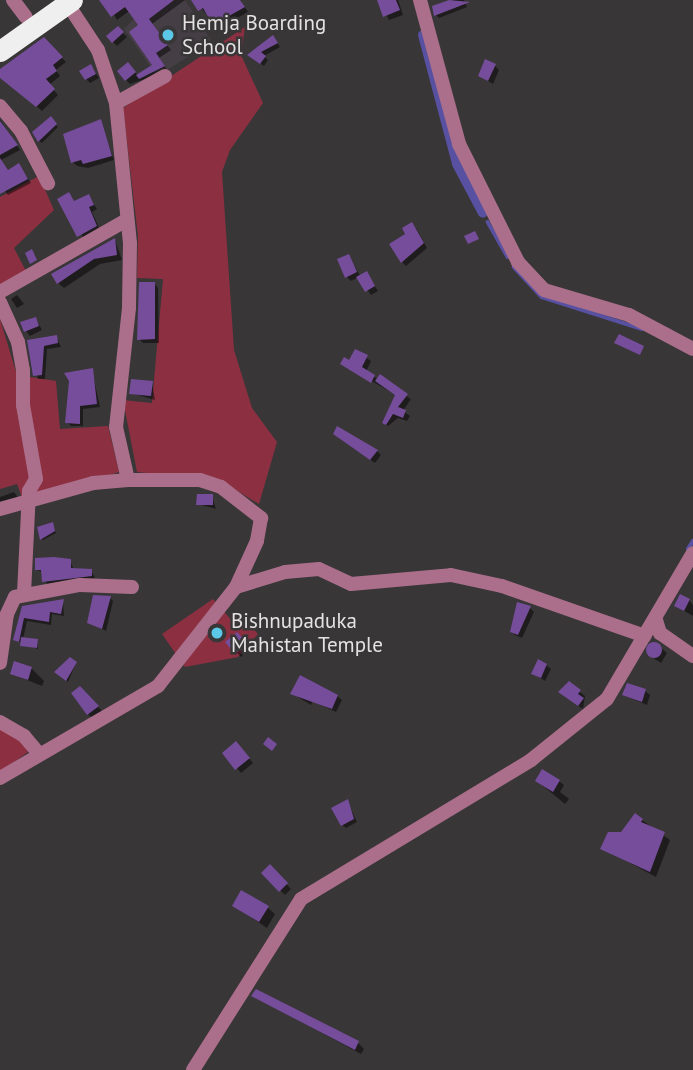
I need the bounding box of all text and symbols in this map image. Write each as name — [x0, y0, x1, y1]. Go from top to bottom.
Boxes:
place label: Hemja Boarding School — [182, 10, 326, 60]
marker: Hemja Boarding School — [160, 27, 176, 43]
place label: Bishnupaduka Mahistan Temple — [231, 608, 383, 658]
marker: Bishnupaduka Mahistan Temple — [209, 625, 225, 641]

